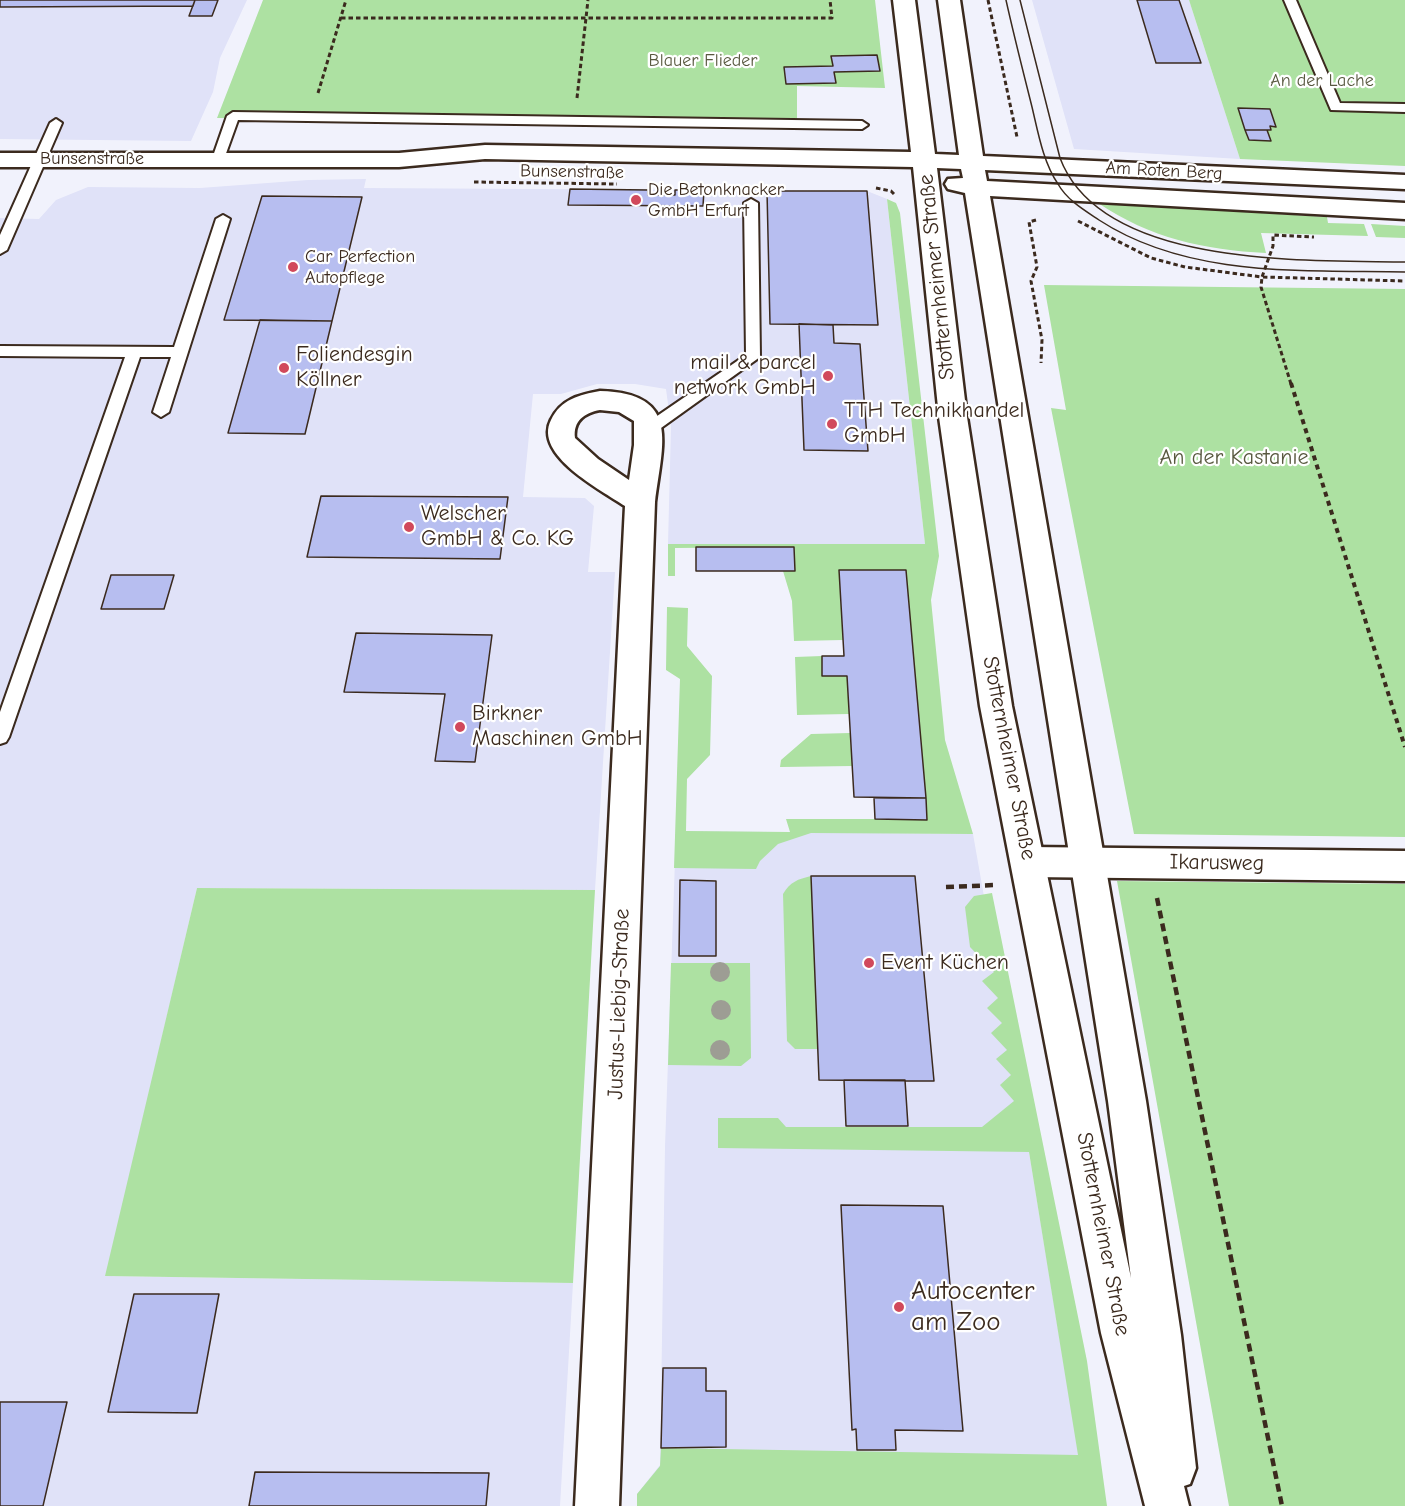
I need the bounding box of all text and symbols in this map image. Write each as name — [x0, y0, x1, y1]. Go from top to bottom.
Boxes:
park label: Blauer Flieder — [649, 50, 757, 72]
park label: An der Lache — [1270, 70, 1374, 92]
street label: Bunsenstraße — [40, 148, 144, 170]
street label: Am Roten Berg — [1105, 157, 1223, 185]
street label: Bunsenstraße — [520, 160, 624, 184]
street label: Stotternheimer Straße — [913, 173, 961, 381]
place label: Die Betonknacker GmbH Erfurt — [648, 179, 784, 222]
marker: Die Betonknacker GmbH Erfurt — [629, 193, 643, 207]
place label: Car Perfection Autopflege — [305, 246, 415, 288]
marker: Car Perfection Autopflege — [286, 260, 300, 274]
place label: Foliendesgin Köllner — [296, 342, 413, 394]
place label: mail & parcel network GmbH — [674, 350, 816, 402]
marker: Foliendesgin Köllner — [277, 361, 291, 375]
marker: mail & parcel network GmbH — [821, 369, 835, 383]
place label: TTH Technikhandel GmbH — [844, 398, 1024, 450]
marker: TTH Technikhandel GmbH — [825, 417, 839, 431]
park label: An der Kastanie — [1159, 445, 1309, 471]
place label: Welscher GmbH & Co. KG — [421, 501, 574, 552]
marker: Welscher GmbH & Co. KG — [402, 520, 416, 534]
street label: Stotternheimer Straße — [976, 654, 1042, 862]
place label: Birkner Maschinen GmbH — [472, 701, 643, 752]
marker: Birkner Maschinen GmbH — [453, 720, 467, 734]
street label: Ikarusweg — [1169, 849, 1265, 877]
street label: Justus-Liebig-Straße — [602, 908, 636, 1100]
place label: Event Küchen — [881, 950, 1009, 976]
marker: Event Küchen — [862, 956, 876, 970]
street label: Stotternheimer Straße — [1070, 1130, 1136, 1338]
place label: Autocenter am Zoo — [911, 1275, 1034, 1338]
marker: Autocenter am Zoo — [892, 1300, 906, 1314]

